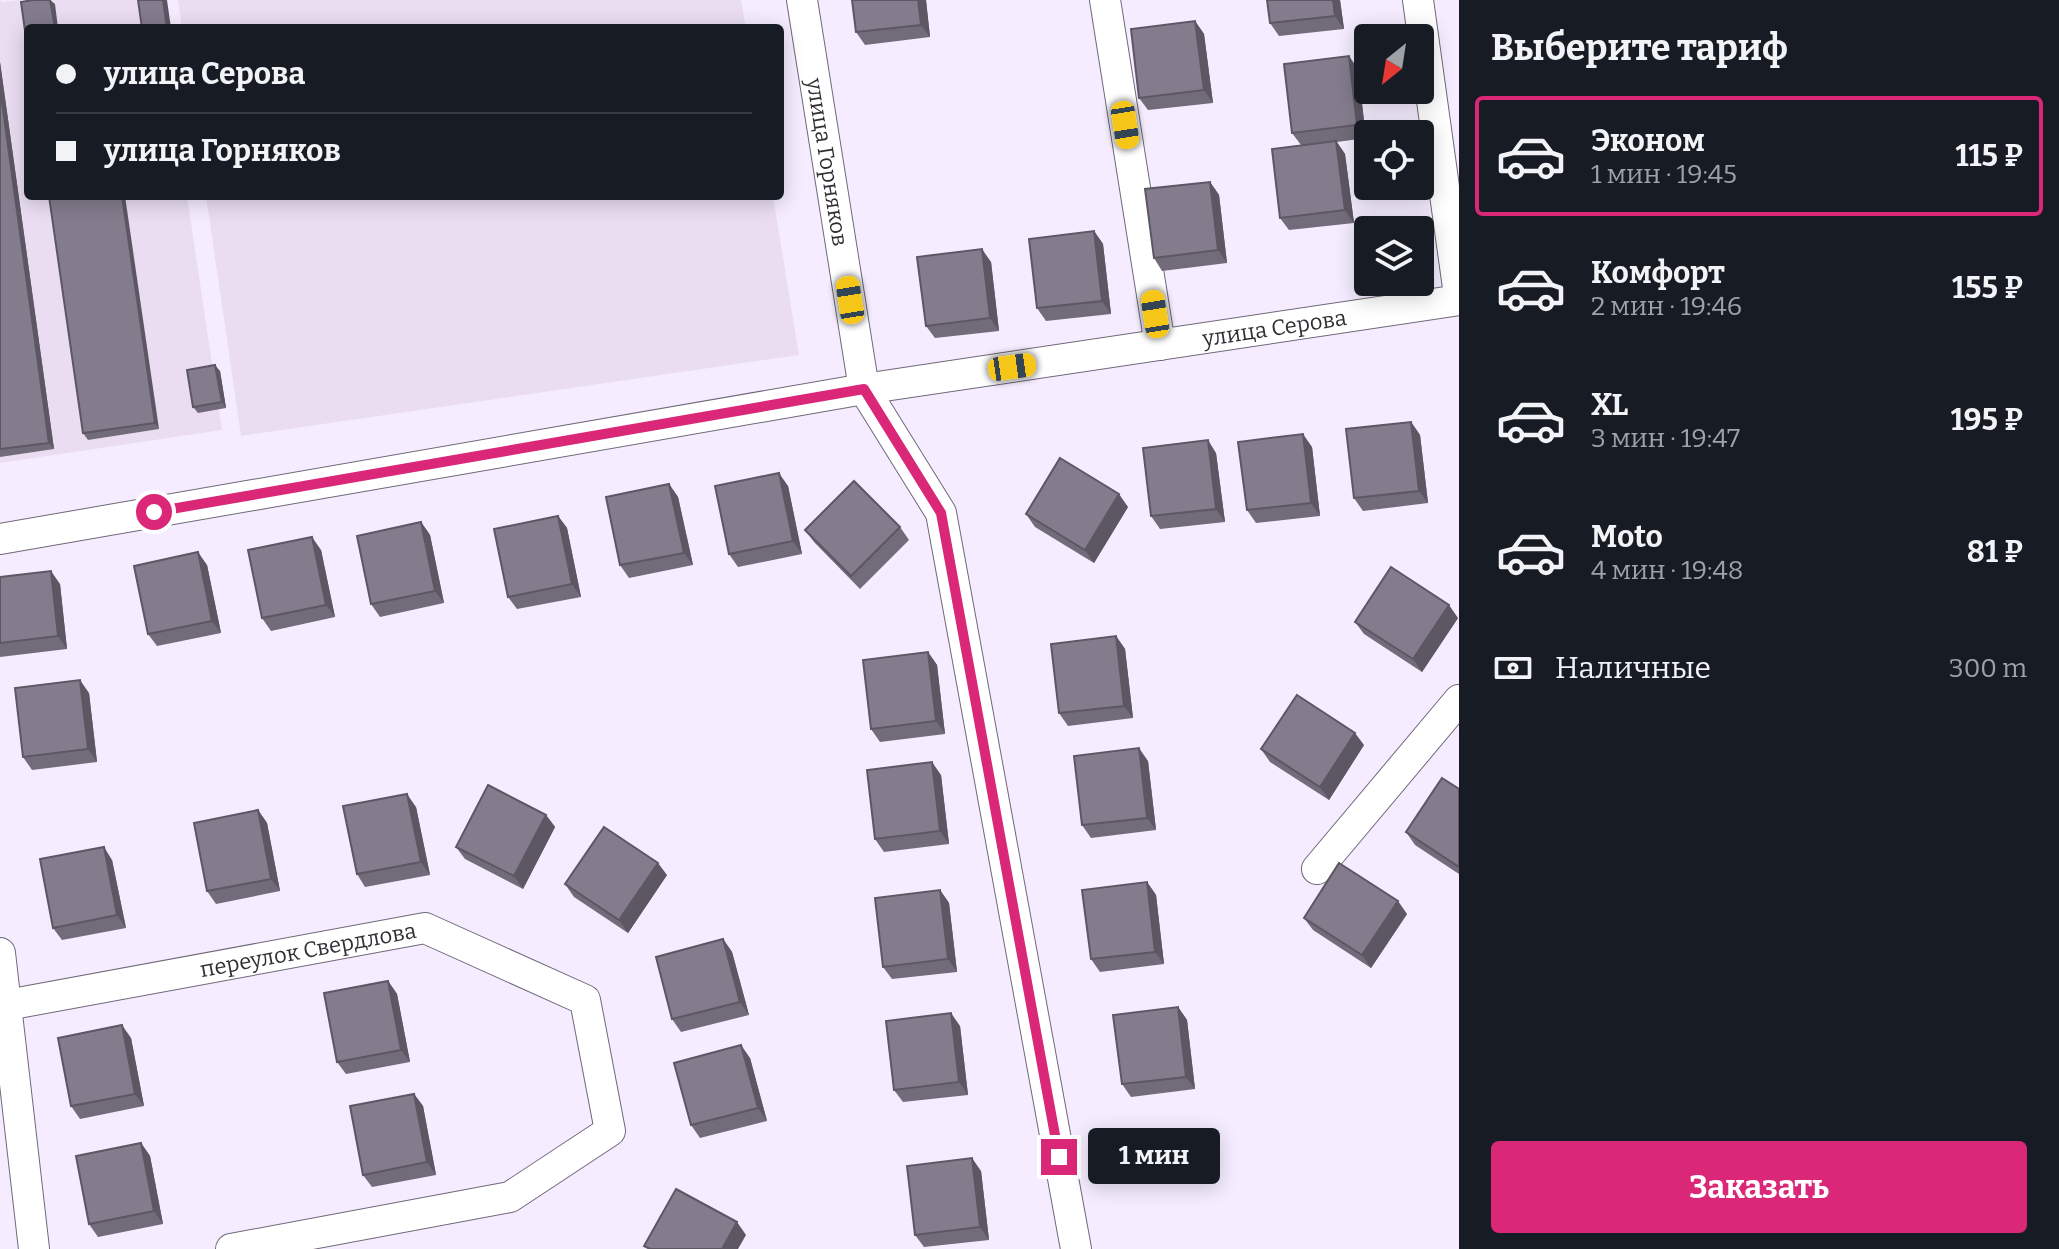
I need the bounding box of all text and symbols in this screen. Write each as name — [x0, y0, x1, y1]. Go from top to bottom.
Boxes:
north arrow — [1354, 24, 1434, 104]
map controls — [1354, 24, 1434, 296]
text: Выберите тариф — [1491, 26, 1788, 70]
text: улица Серова — [104, 56, 305, 92]
street label: улица Горняков — [800, 75, 854, 248]
car — [1109, 99, 1141, 151]
button: locate — [1354, 120, 1434, 200]
icon: car — [1495, 120, 1567, 192]
text: Эконом — [1591, 123, 1705, 159]
text: улица Горняков — [104, 133, 341, 169]
text: 115 ₽ — [1956, 138, 2023, 174]
text: 1 мин · 19:45 — [1591, 159, 1737, 190]
button: layers — [1354, 216, 1434, 296]
icon: car — [1495, 252, 1567, 324]
text: Комфорт — [1591, 255, 1725, 291]
text: 155 ₽ — [1952, 270, 2023, 306]
car — [834, 274, 866, 326]
car — [1139, 288, 1171, 340]
text: 2 мин · 19:46 — [1591, 291, 1742, 322]
street label: улица Серова — [1200, 304, 1348, 352]
car — [987, 352, 1037, 382]
icon: car — [1495, 384, 1567, 456]
text: XL — [1591, 387, 1628, 423]
text: 195 ₽ — [1951, 402, 2023, 438]
text: 3 мин · 19:47 — [1591, 423, 1740, 454]
route start — [136, 494, 172, 530]
icon: car — [1495, 516, 1567, 588]
text: Moto — [1591, 519, 1663, 555]
text: 81 ₽ — [1967, 534, 2023, 570]
text: 4 мин · 19:48 — [1591, 555, 1743, 586]
icon: cash — [1491, 646, 1535, 690]
text: Наличные — [1555, 650, 1711, 686]
text: 300 m — [1949, 653, 2027, 684]
street label: переулок Свердлова — [198, 917, 418, 983]
callout: 1 мин — [1087, 1129, 1219, 1185]
route end — [1041, 1139, 1077, 1175]
text: 1 мин — [1119, 1140, 1189, 1171]
button: Заказать — [1491, 1141, 2027, 1233]

